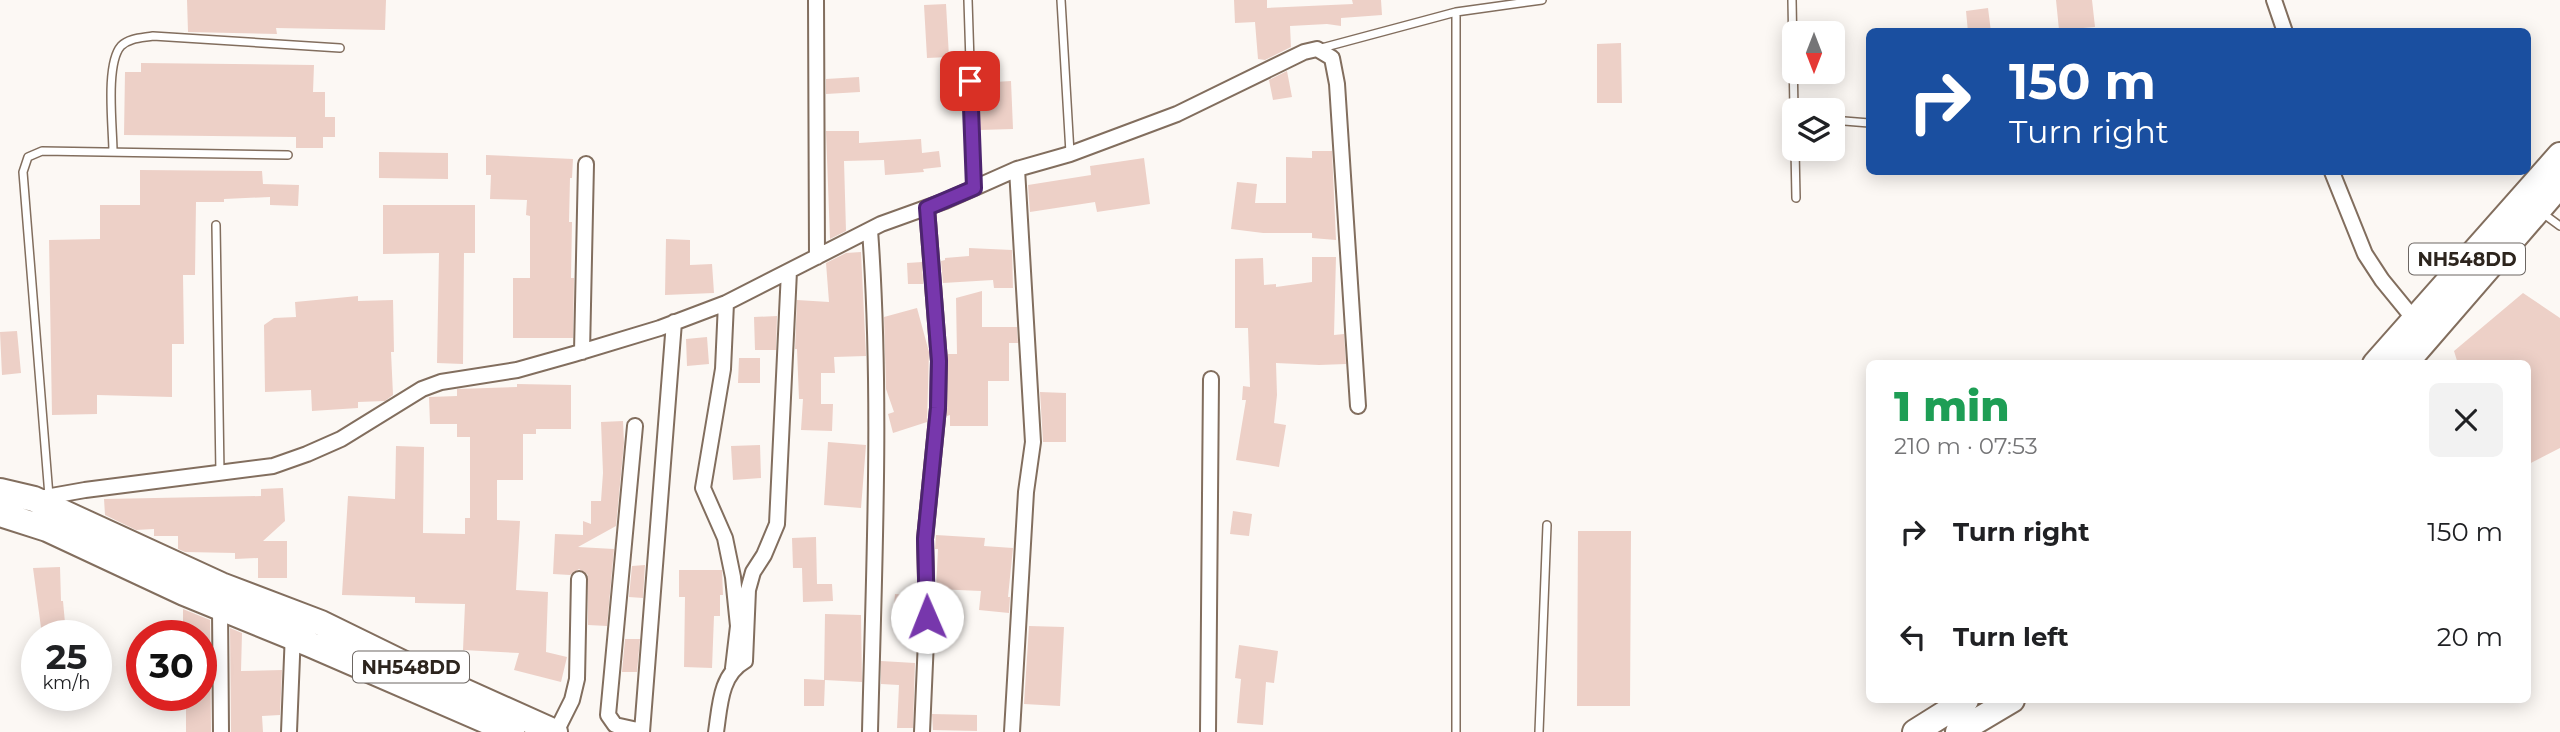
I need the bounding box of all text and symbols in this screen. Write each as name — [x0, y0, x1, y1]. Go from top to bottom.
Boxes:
north arrow — [1782, 21, 1844, 84]
map controls — [1782, 21, 1845, 161]
pin — [940, 51, 1000, 111]
text: 150 m — [2009, 52, 2156, 111]
icon: right — [1894, 56, 1985, 147]
icon: arrive — [951, 62, 989, 100]
button: layers — [1782, 98, 1845, 161]
text: Turn right — [2009, 112, 2169, 151]
road number: NH548DD — [2409, 244, 2525, 274]
text: 1 min — [1894, 380, 2010, 432]
button: close — [2429, 383, 2503, 457]
text: 210 m · 07:53 — [1894, 432, 2038, 460]
icon: right — [1894, 513, 1932, 551]
text: Turn right — [1953, 516, 2089, 548]
text: 150 m — [2427, 516, 2503, 548]
position arrow — [890, 580, 964, 654]
icon: left — [1894, 618, 1932, 656]
speed limit sign: 30 — [126, 620, 217, 711]
text: Turn left — [1953, 621, 2069, 653]
text: 20 m — [2437, 621, 2503, 653]
text: 25 — [46, 635, 87, 678]
road number: NH548DD — [353, 652, 469, 682]
text: km/h — [42, 672, 91, 694]

